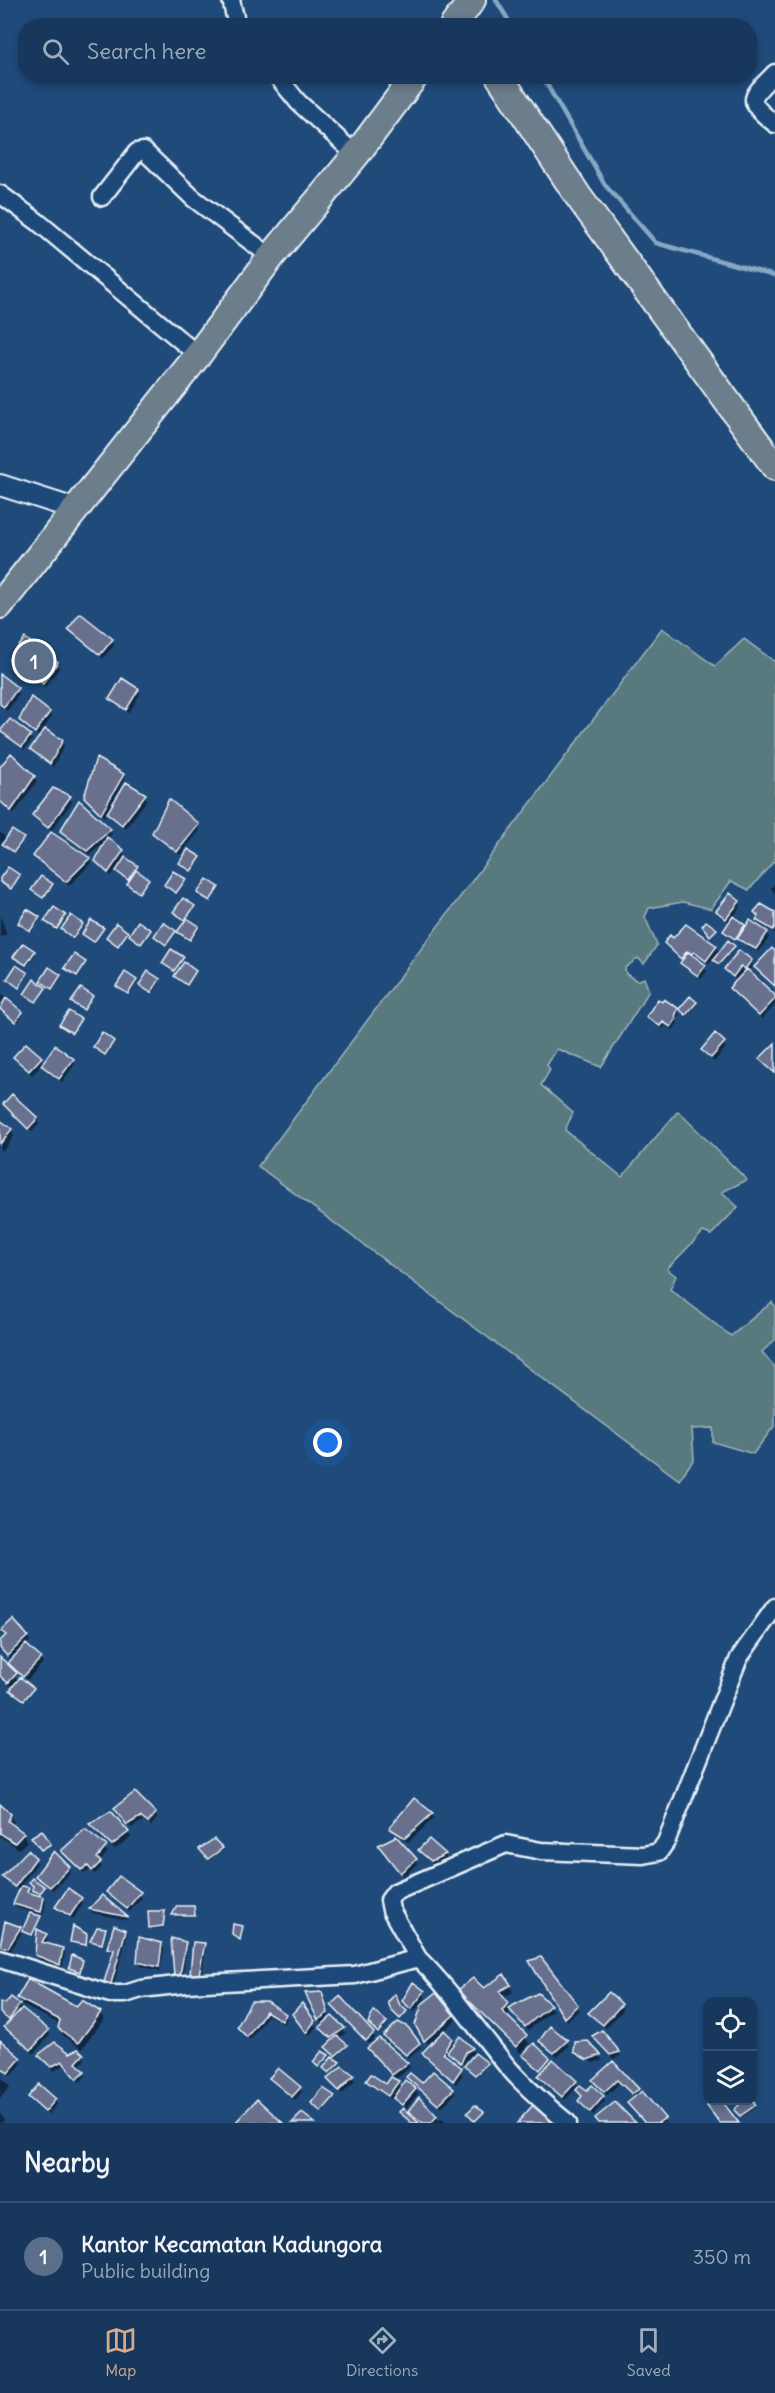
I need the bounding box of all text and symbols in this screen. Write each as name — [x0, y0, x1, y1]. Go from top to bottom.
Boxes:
search box — [18, 18, 757, 84]
icon: search — [39, 35, 72, 68]
text: Search here — [87, 37, 206, 65]
pin: 1 — [15, 638, 54, 684]
your location — [313, 1428, 342, 1457]
map controls — [703, 1997, 757, 2105]
button: locate — [703, 1997, 757, 2051]
button: layers — [703, 2051, 757, 2105]
text: Nearby — [24, 2146, 110, 2179]
text: Kantor Kecamatan Kadungora — [81, 2230, 382, 2258]
text: 1 — [40, 2244, 47, 2269]
text: 350 m — [693, 2244, 751, 2269]
text: Public building — [81, 2258, 210, 2283]
tab: Map — [104, 2324, 137, 2380]
tab: Directions — [346, 2324, 418, 2380]
tab: Saved — [627, 2324, 671, 2380]

